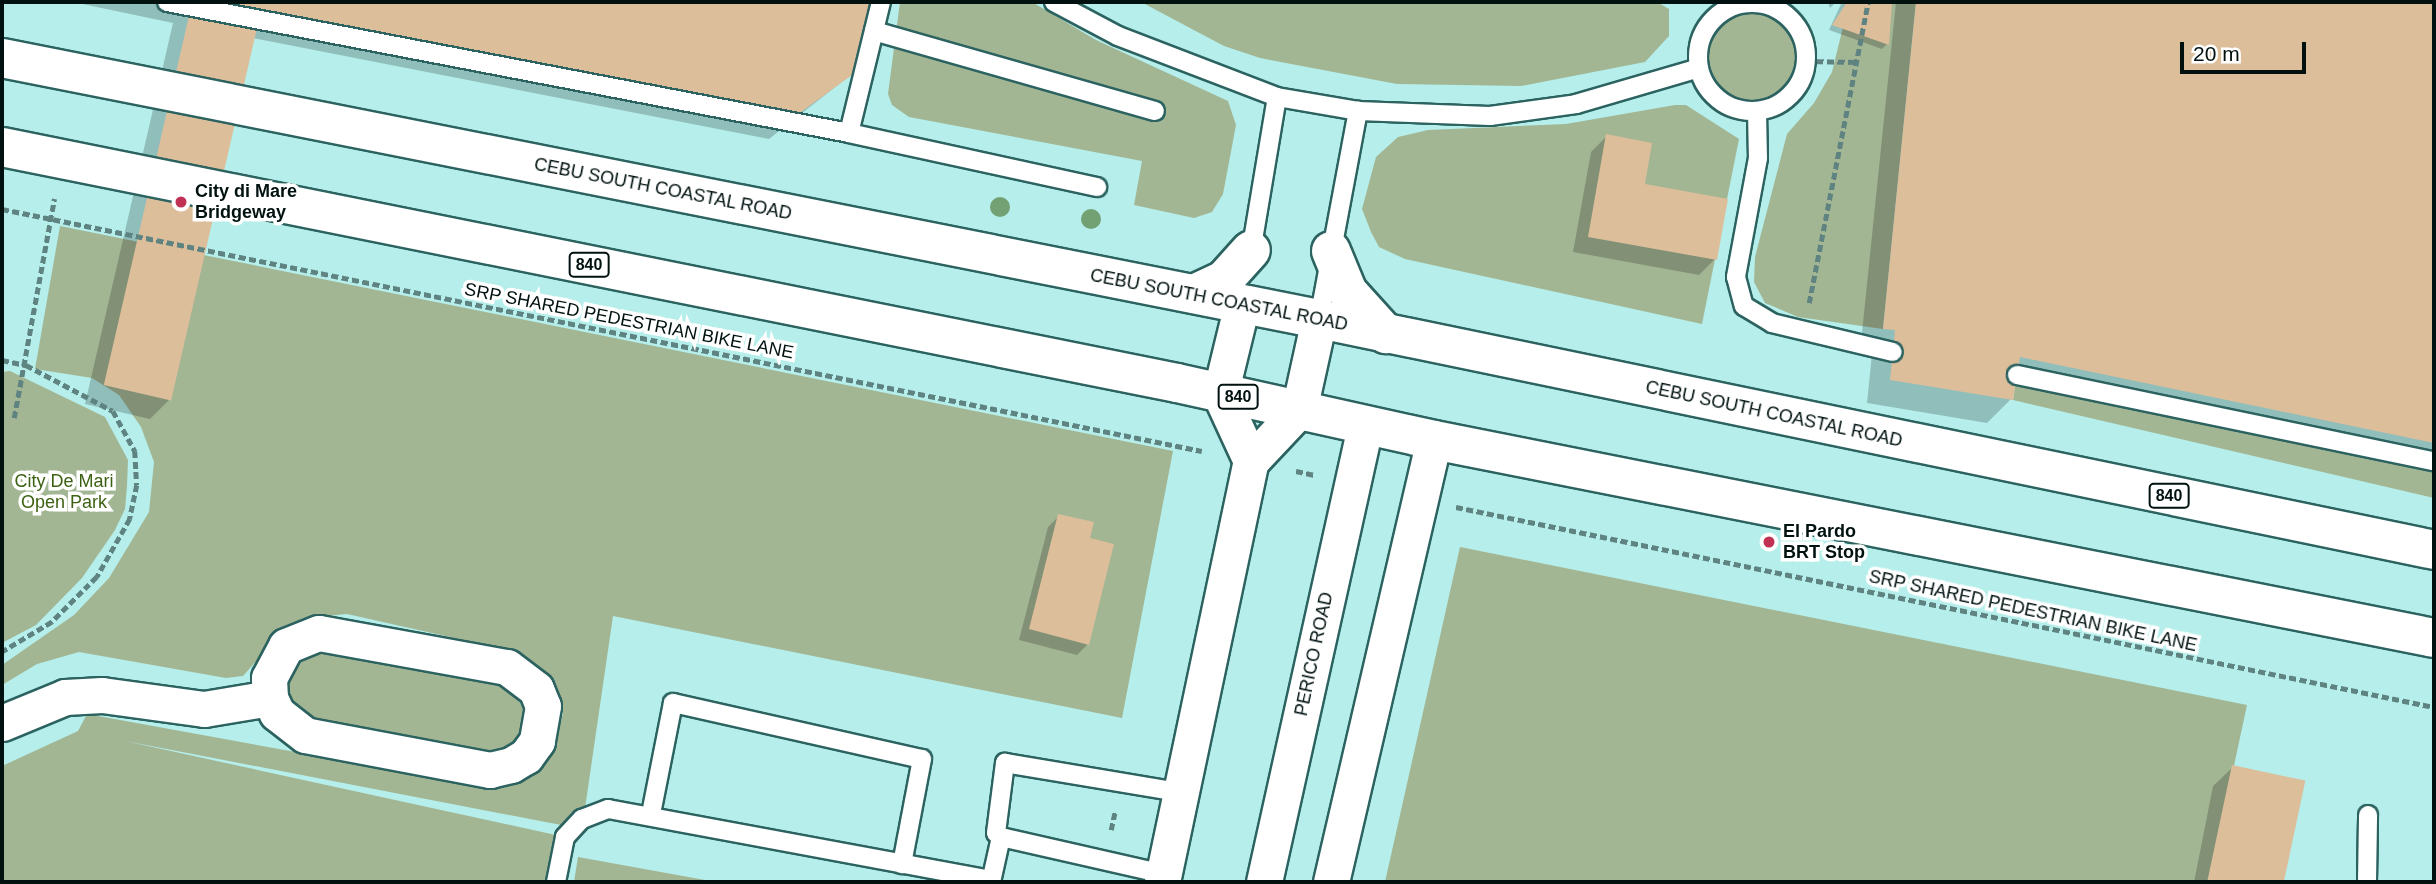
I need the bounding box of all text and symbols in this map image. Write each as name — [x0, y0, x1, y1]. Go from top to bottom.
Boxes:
scale bar — [2184, 28, 2310, 72]
text: 20 m — [2193, 42, 2240, 65]
street label: CEBU SOUTH COASTAL ROAD — [532, 153, 794, 225]
place label: City di Mare Bridgeway — [195, 181, 297, 224]
marker: City di Mare Bridgeway — [173, 194, 189, 210]
road number: 840 — [568, 252, 610, 278]
street label: CEBU SOUTH COASTAL ROAD — [1088, 264, 1350, 336]
street label: SRP SHARED PEDESTRIAN BIKE LANE — [462, 278, 796, 364]
street label: CEBU SOUTH COASTAL ROAD — [1643, 376, 1905, 452]
road number: 840 — [1217, 384, 1259, 410]
park label: City De Mari Open Park — [14, 471, 114, 514]
road number: 840 — [2148, 484, 2190, 509]
place label: El Pardo BRT Stop — [1783, 521, 1865, 564]
marker: El Pardo BRT Stop — [1761, 534, 1777, 550]
street label: SRP SHARED PEDESTRIAN BIKE LANE — [1867, 566, 2199, 656]
street label: PERICO ROAD — [1290, 590, 1338, 718]

